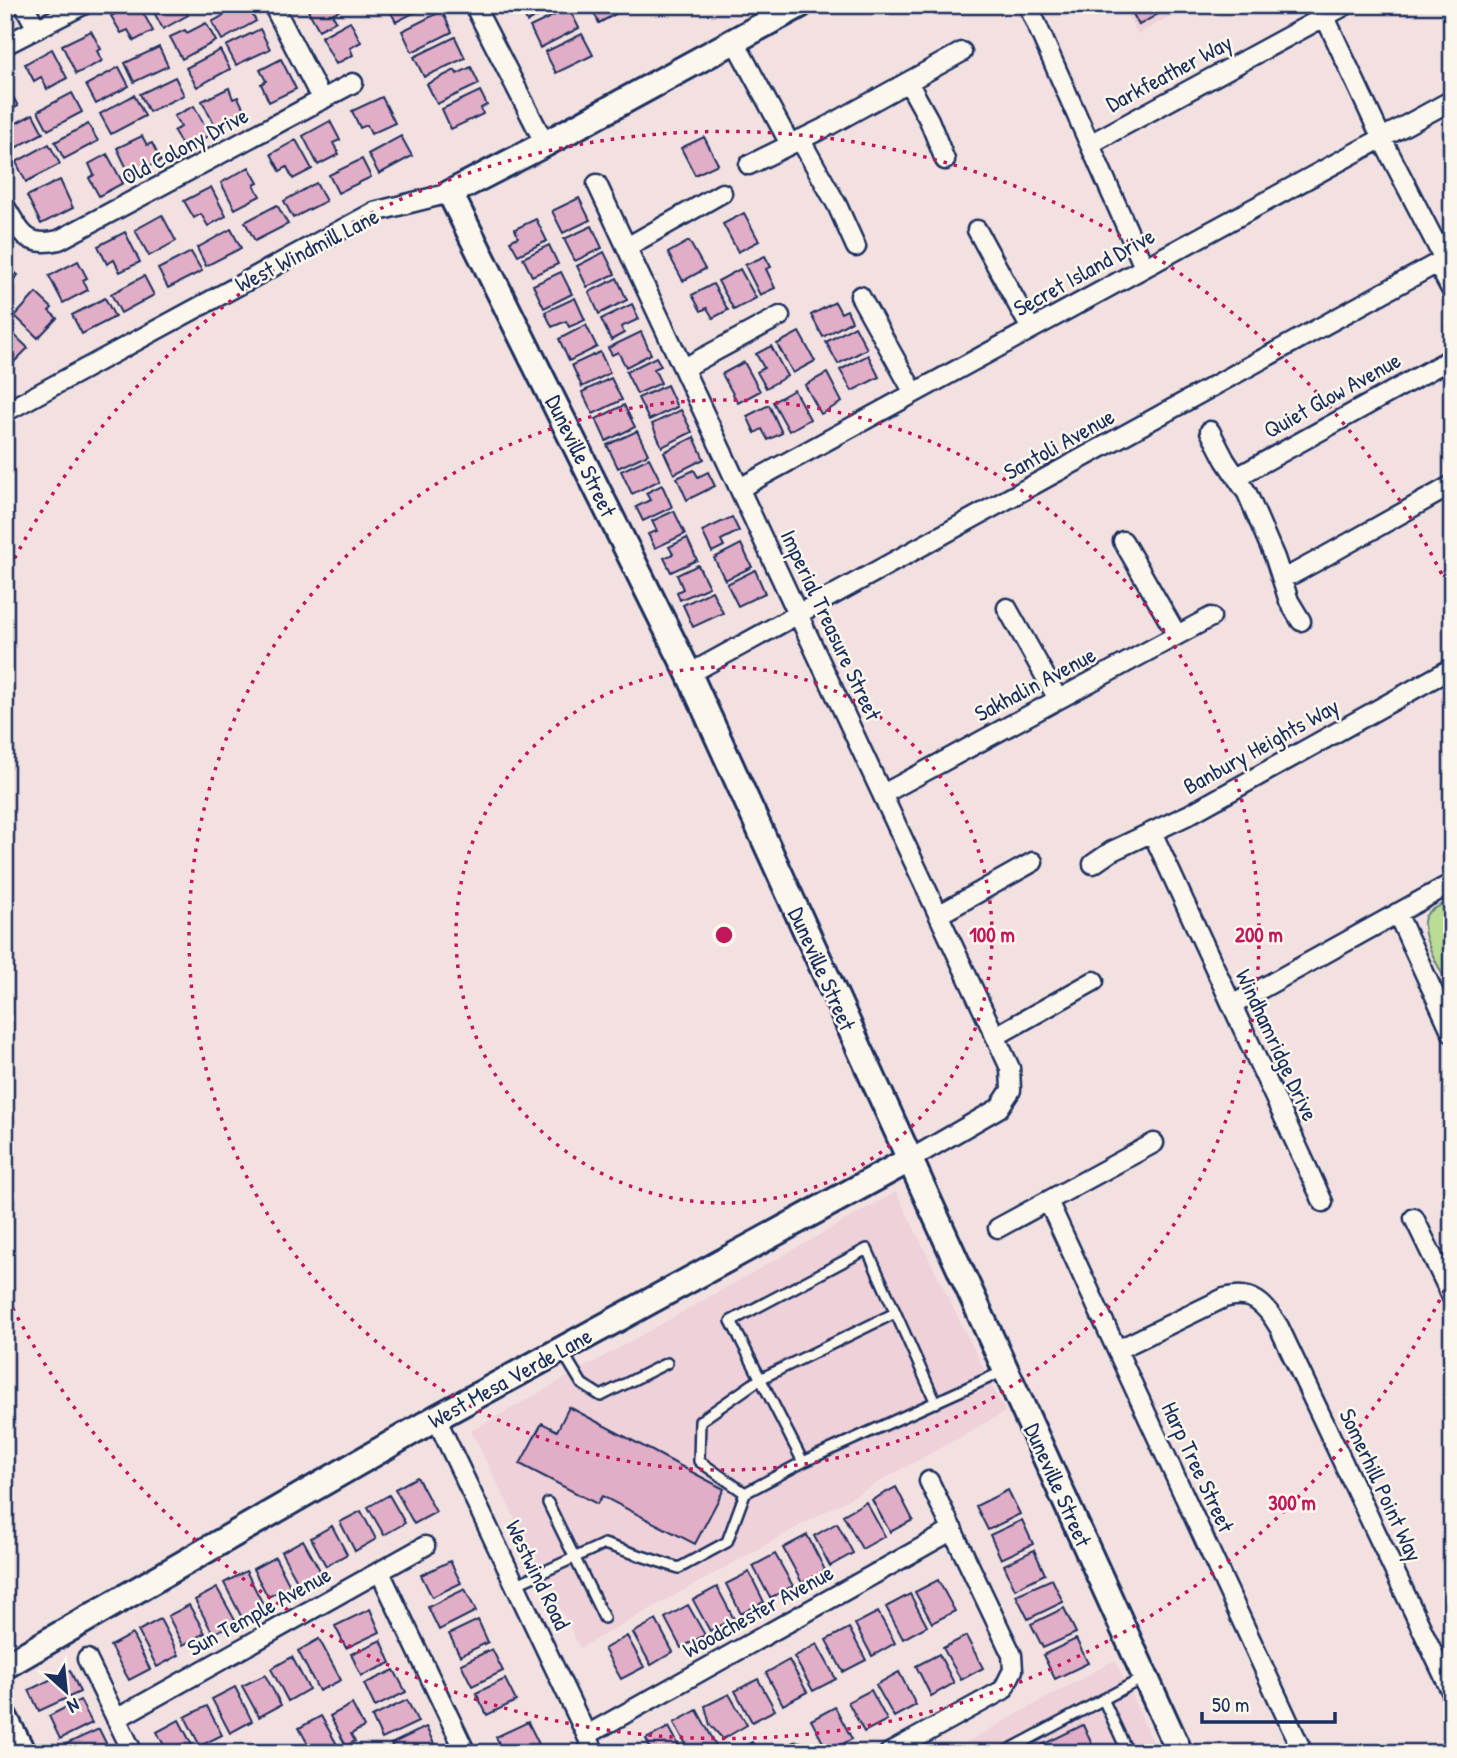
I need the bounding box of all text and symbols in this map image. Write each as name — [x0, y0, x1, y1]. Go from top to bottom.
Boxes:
street label: Darkfeather Way — [1100, 26, 1237, 119]
street label: Old Colony Drive — [116, 99, 253, 192]
street label: West Windmill Lane — [230, 200, 384, 299]
street label: Secret Island Drive — [1008, 220, 1160, 323]
street label: Quiet Glow Avenue — [1258, 344, 1406, 445]
street label: Duneville Street — [539, 390, 625, 523]
street label: Santoli Avenue — [998, 400, 1120, 487]
street label: Imperial Treasure Street — [774, 524, 890, 726]
street label: Sakhalin Avenue — [969, 639, 1101, 728]
street label: Banbury Heights Way — [1177, 690, 1344, 801]
street label: Duneville Street — [781, 902, 864, 1036]
text: 100 m — [969, 920, 1015, 949]
text: 200 m — [1235, 920, 1283, 949]
centre of rings — [712, 923, 736, 947]
street label: Windhamridge Drive — [1229, 964, 1326, 1126]
street label: West Mesa Verde Lane — [422, 1320, 597, 1435]
street label: Harp Tree Street — [1155, 1397, 1243, 1538]
street label: Somerhill Point Way — [1332, 1403, 1431, 1567]
street label: Duneville Street — [1017, 1418, 1100, 1552]
text: 300 m — [1268, 1488, 1316, 1517]
street label: Westwind Road — [499, 1515, 578, 1635]
street label: Woodchester Avenue — [677, 1556, 839, 1665]
street label: Sun Temple Avenue — [181, 1558, 336, 1663]
north arrow — [32, 1656, 102, 1726]
scale bar — [1202, 1681, 1334, 1725]
text: 50 m — [1212, 1690, 1249, 1719]
text: N — [63, 1692, 84, 1720]

